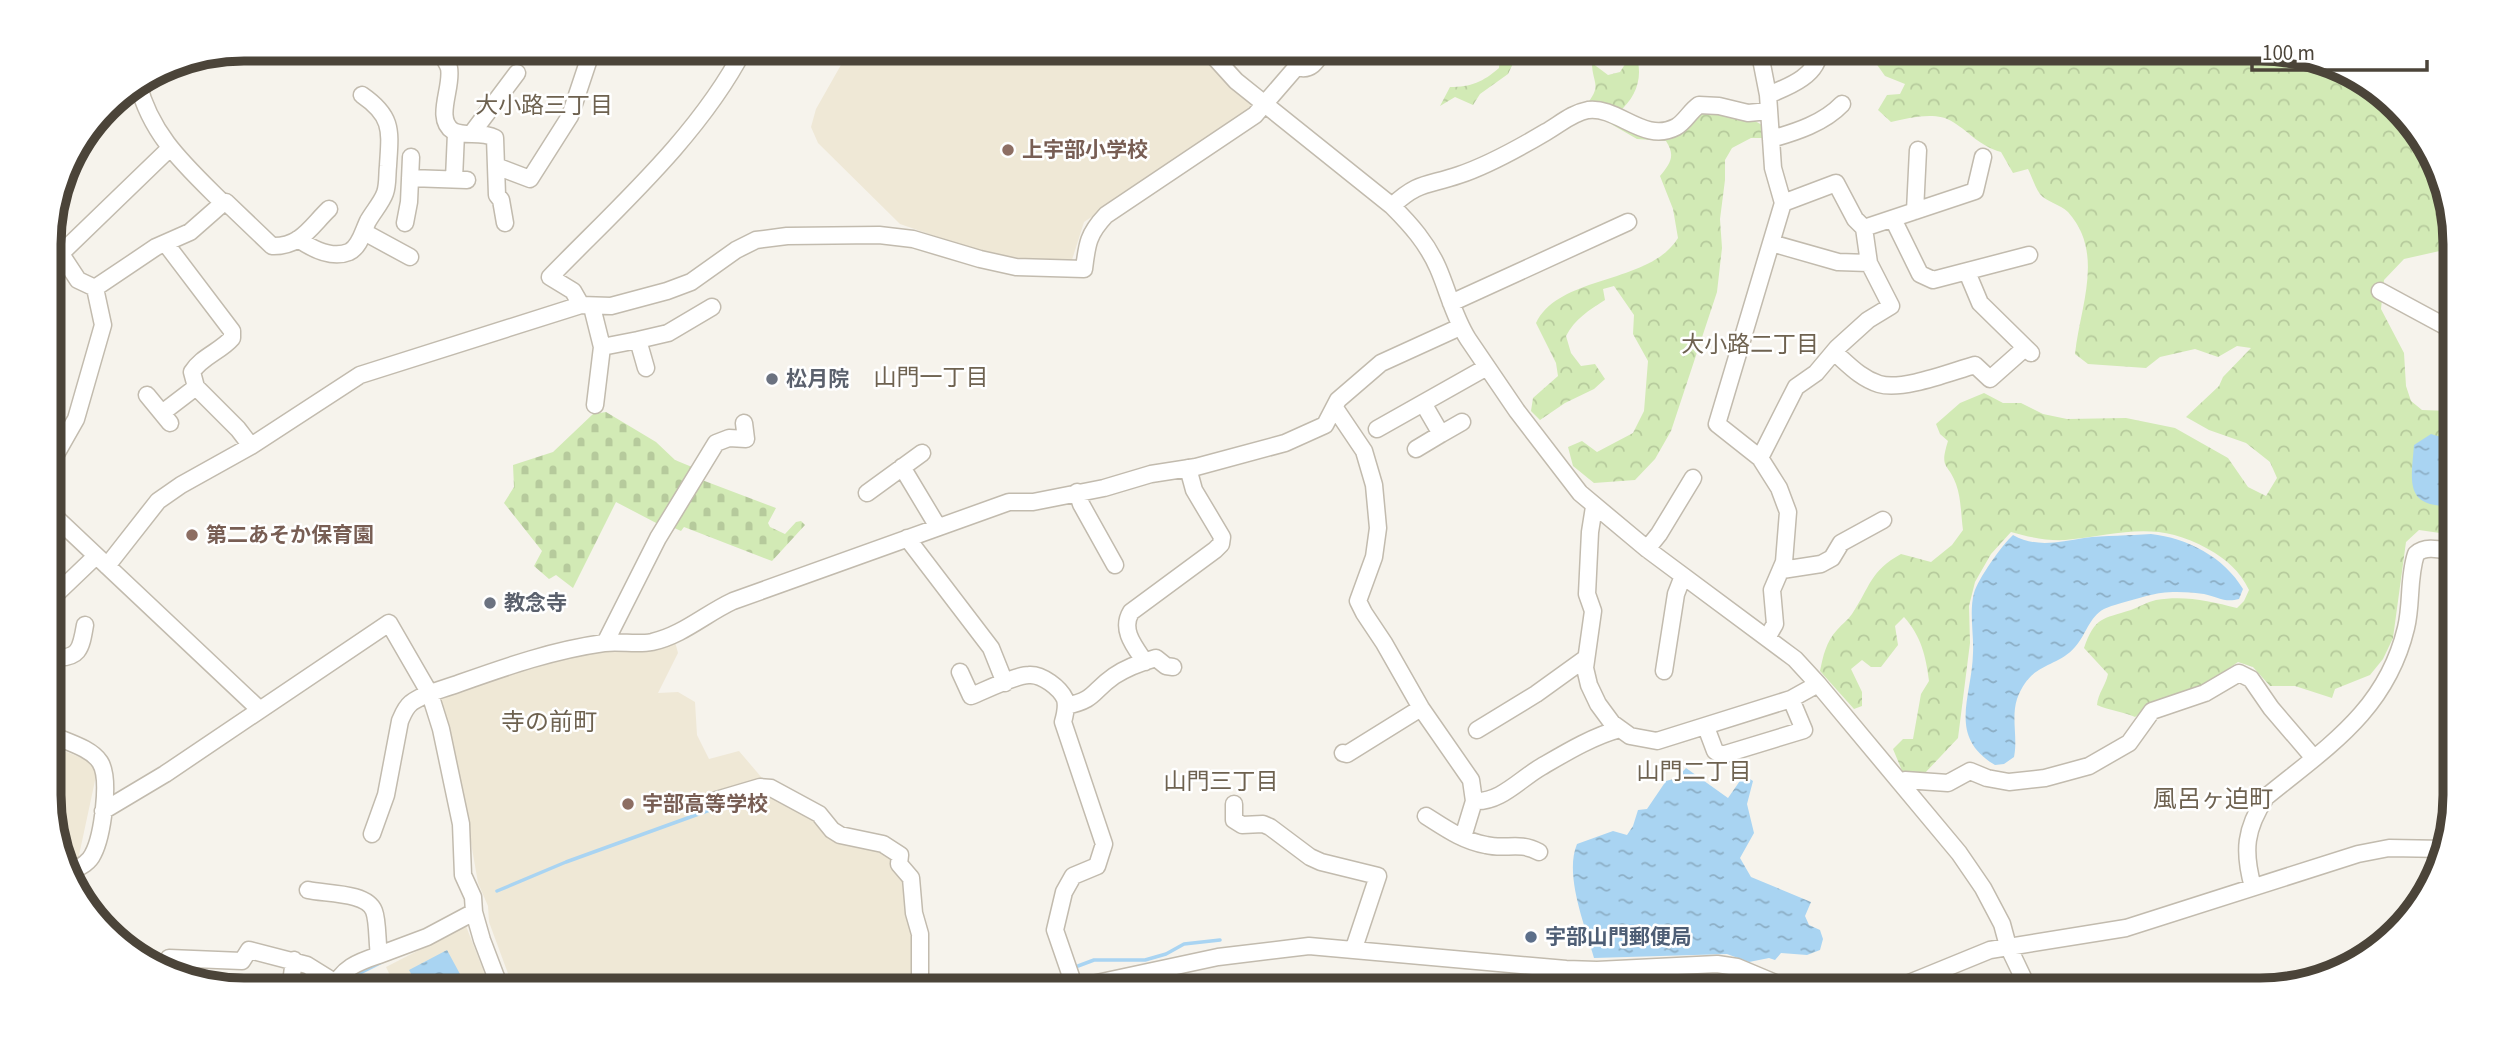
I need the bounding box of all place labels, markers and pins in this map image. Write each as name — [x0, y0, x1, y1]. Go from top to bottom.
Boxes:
place label: 上宇部小学校 — [1022, 135, 1148, 165]
marker: 上宇部小学校 — [1000, 142, 1016, 158]
place label: 松月院 — [786, 364, 849, 394]
marker: 松月院 — [764, 371, 780, 387]
place label: 第二あそか保育園 — [206, 520, 374, 550]
marker: 第二あそか保育園 — [184, 527, 200, 543]
place label: 教念寺 — [504, 588, 567, 618]
marker: 教念寺 — [482, 595, 498, 611]
place label: 宇部高等学校 — [642, 789, 768, 819]
marker: 宇部高等学校 — [620, 796, 636, 812]
place label: 宇部山門郵便局 — [1545, 922, 1692, 952]
marker: 宇部山門郵便局 — [1523, 929, 1539, 945]

